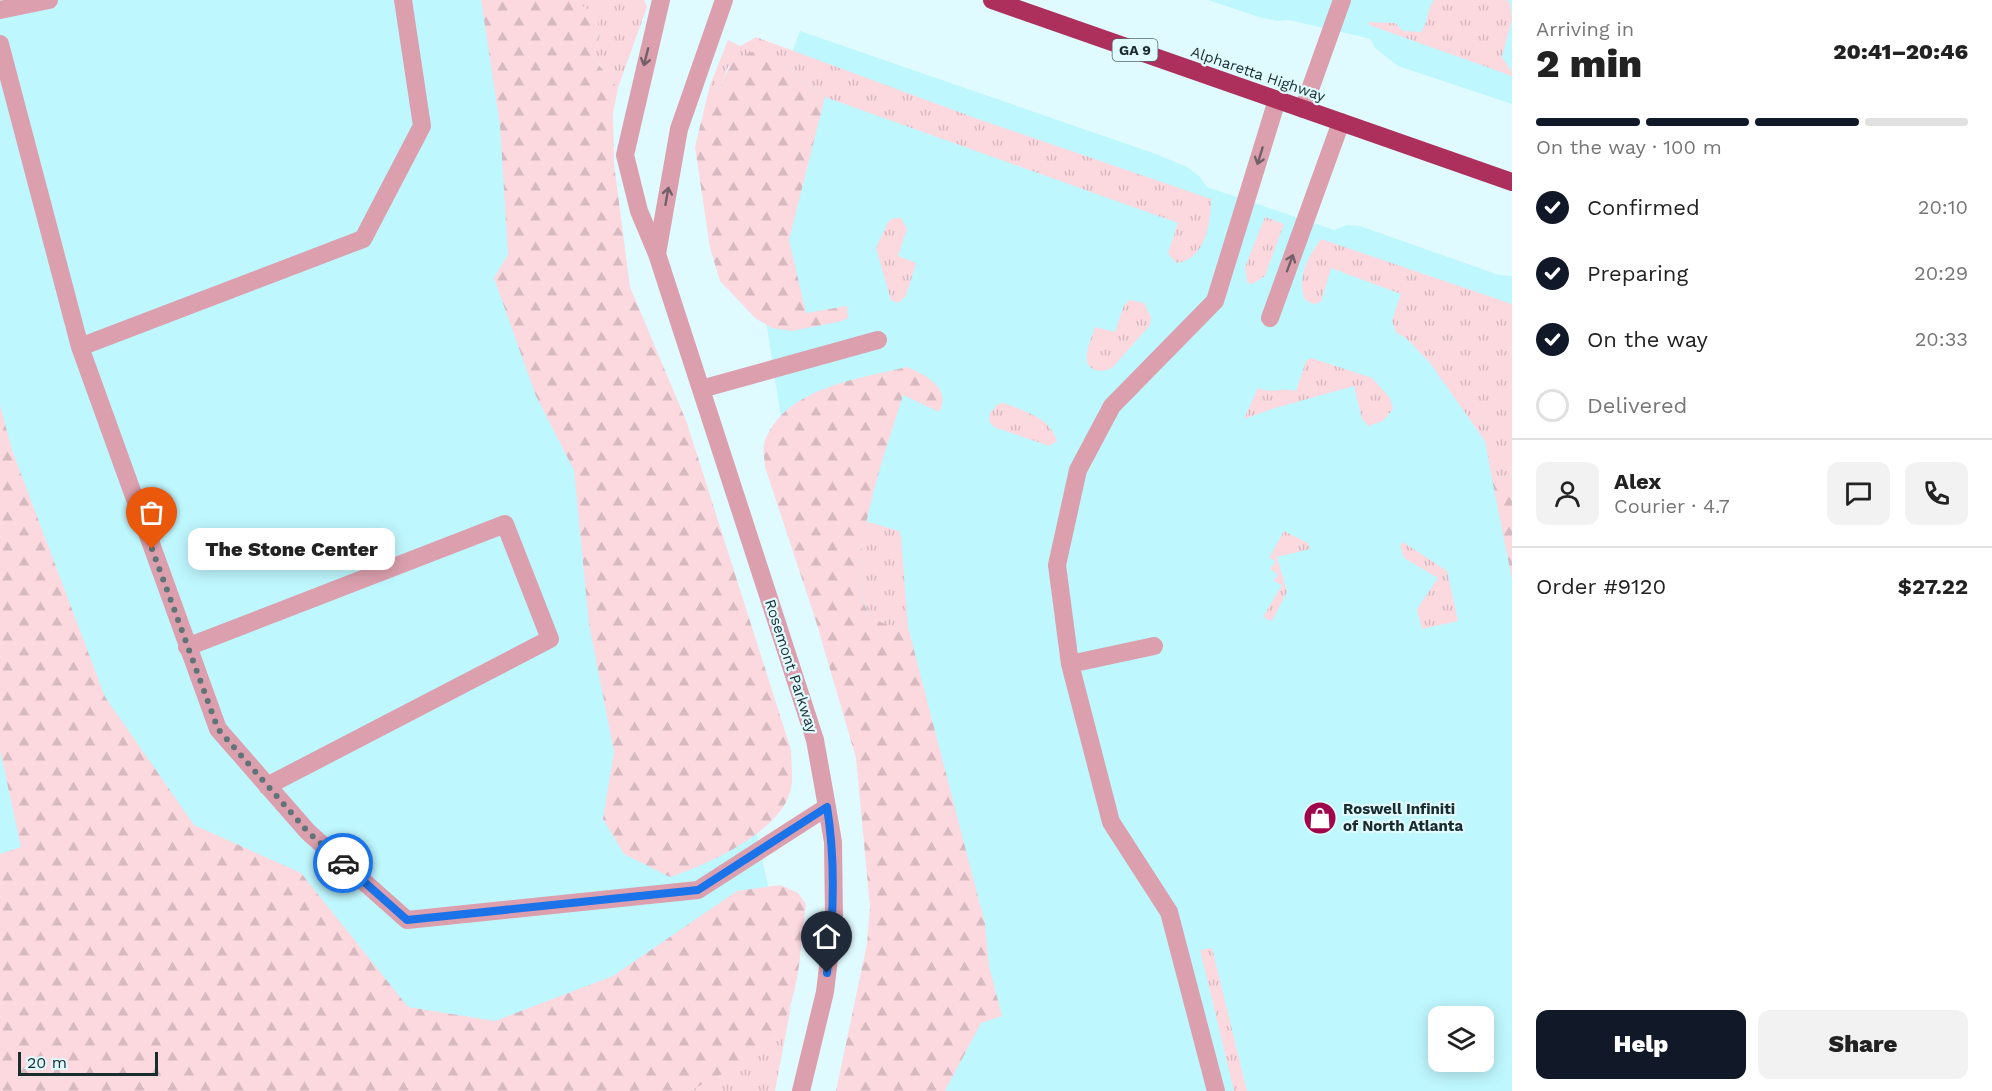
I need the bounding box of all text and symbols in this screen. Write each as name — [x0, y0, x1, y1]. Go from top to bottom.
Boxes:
text: Arriving in — [1536, 17, 1634, 41]
road number: GA 9 — [1112, 39, 1158, 61]
text: 20:41–20:46 — [1833, 39, 1968, 64]
text: 2 min — [1536, 41, 1642, 86]
street label: Alpharetta Highway — [1188, 43, 1328, 106]
one-way arrow — [640, 47, 652, 66]
text: On the way · 100 m — [1536, 135, 1722, 159]
one-way arrow — [1254, 146, 1265, 165]
one-way arrow — [662, 187, 673, 206]
icon: check — [1536, 191, 1569, 224]
text: Confirmed — [1587, 195, 1700, 220]
text: 20:10 — [1918, 195, 1968, 219]
one-way arrow — [1286, 254, 1297, 273]
icon: check — [1536, 257, 1569, 290]
text: Preparing — [1587, 261, 1688, 286]
text: 20:29 — [1914, 261, 1968, 285]
icon: check — [1536, 323, 1569, 356]
text: On the way — [1587, 327, 1708, 352]
text: 20:33 — [1915, 327, 1968, 351]
text: Delivered — [1587, 393, 1687, 418]
button: person — [1536, 462, 1599, 525]
button: chat — [1827, 462, 1890, 525]
button: phone — [1905, 462, 1968, 525]
text: Alex — [1614, 469, 1661, 494]
pin — [126, 487, 177, 549]
text: Courier · 4.7 — [1614, 494, 1730, 518]
icon: bag — [135, 496, 168, 529]
callout: The Stone Center — [188, 528, 395, 570]
text: The Stone Center — [205, 537, 378, 561]
text: Order #9120 — [1536, 574, 1666, 599]
text: $27.22 — [1898, 574, 1968, 599]
street label: Rosemont Parkway — [761, 597, 821, 735]
shop icon: Roswell Infiniti of North Atlanta — [1302, 800, 1338, 836]
place label: Roswell Infiniti of North Atlanta — [1343, 800, 1463, 835]
courier — [313, 833, 373, 893]
icon: car — [327, 847, 360, 880]
pin — [801, 911, 852, 973]
icon: home — [810, 920, 843, 953]
map controls — [1428, 1006, 1494, 1072]
button: layers — [1428, 1006, 1494, 1072]
button: Help — [1536, 1010, 1746, 1079]
button: Share — [1758, 1010, 1968, 1079]
scale bar — [18, 1049, 158, 1076]
text: 20 m — [27, 1053, 67, 1072]

